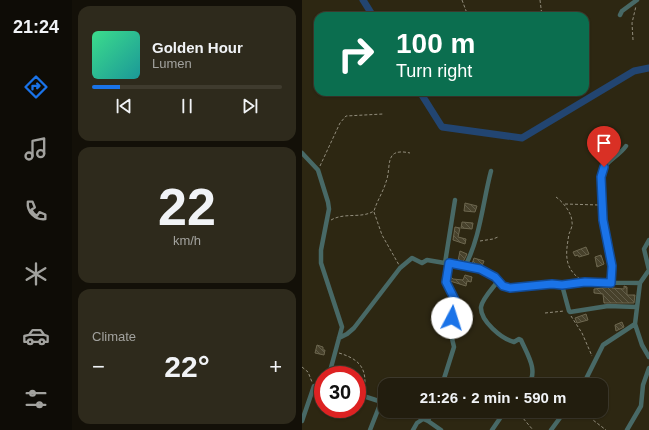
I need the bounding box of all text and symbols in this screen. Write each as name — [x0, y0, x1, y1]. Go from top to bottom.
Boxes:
text: 21:24 — [13, 17, 59, 37]
icon: right — [330, 28, 382, 80]
text: 100 m — [396, 28, 475, 59]
text: Golden Hour — [152, 39, 243, 56]
text: Lumen — [152, 56, 192, 71]
text: Turn right — [396, 61, 472, 81]
icon: directions — [22, 73, 50, 101]
icon: previous — [113, 95, 135, 117]
icon: pause — [176, 95, 198, 117]
icon: next — [239, 95, 261, 117]
pin — [587, 126, 621, 167]
icon: arrive — [593, 132, 615, 154]
icon: music — [22, 135, 50, 163]
text: 22 — [158, 178, 216, 236]
icon: phone — [22, 197, 50, 225]
text: km/h — [173, 233, 201, 248]
icon: climate — [22, 260, 50, 288]
position arrow — [431, 297, 473, 339]
icon: car — [22, 322, 50, 350]
text: Climate — [92, 329, 136, 344]
text: 22° — [164, 350, 210, 383]
text: − — [92, 354, 105, 379]
text: + — [269, 354, 282, 379]
speed limit sign: 30 — [314, 366, 366, 418]
icon: filters — [22, 385, 50, 413]
text: 21:26 · 2 min · 590 m — [420, 389, 566, 406]

